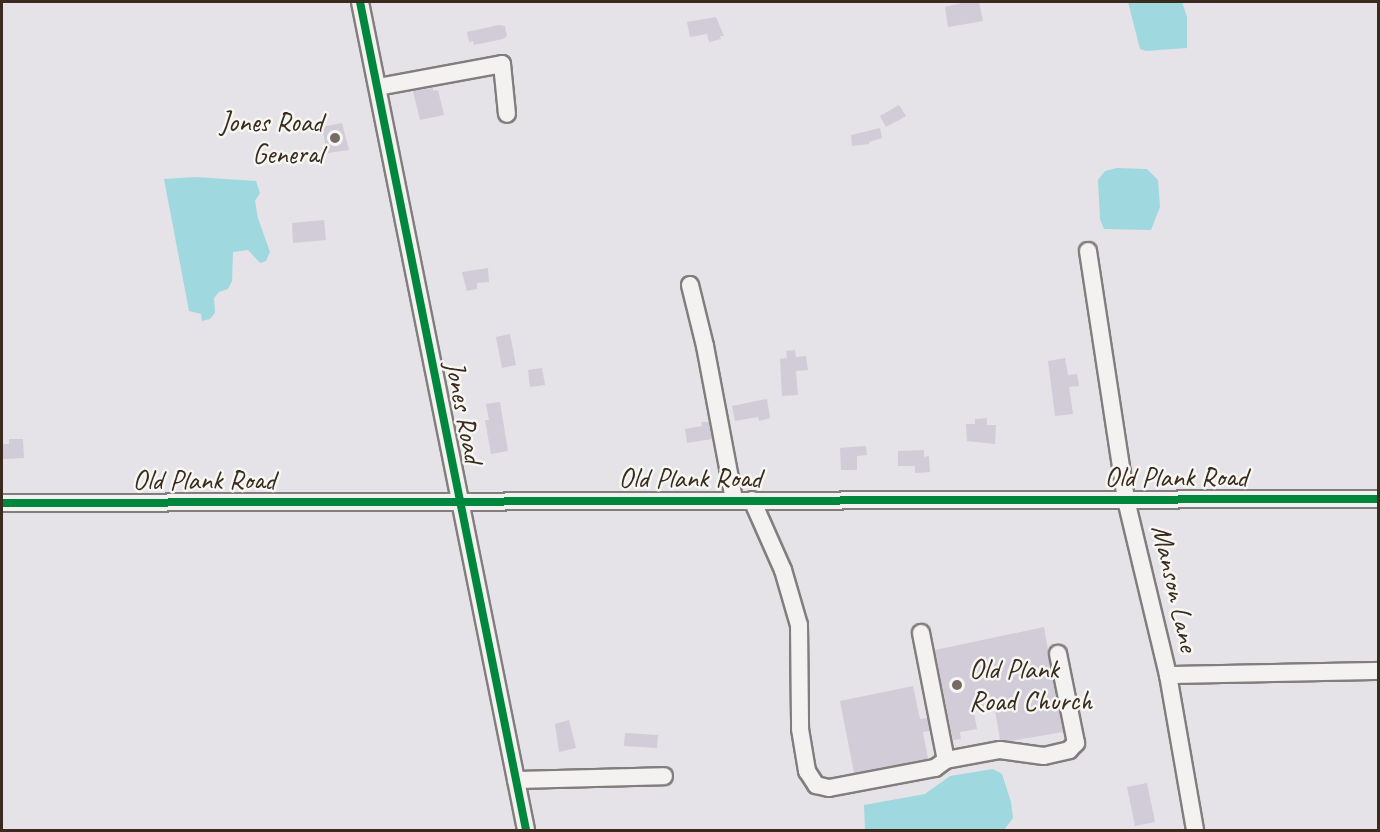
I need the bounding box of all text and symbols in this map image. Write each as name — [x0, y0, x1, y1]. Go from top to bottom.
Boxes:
place label: Jones Road General — [220, 105, 323, 171]
marker: Jones Road General — [328, 131, 342, 145]
street label: Jones Road — [438, 358, 490, 466]
street label: Old Plank Road — [1104, 460, 1248, 494]
street label: Old Plank Road — [618, 461, 762, 495]
street label: Old Plank Road — [132, 463, 276, 497]
street label: Manson Lane — [1144, 521, 1206, 655]
place label: Old Plank Road Church — [969, 652, 1093, 718]
marker: Old Plank Road Church — [950, 678, 964, 692]

